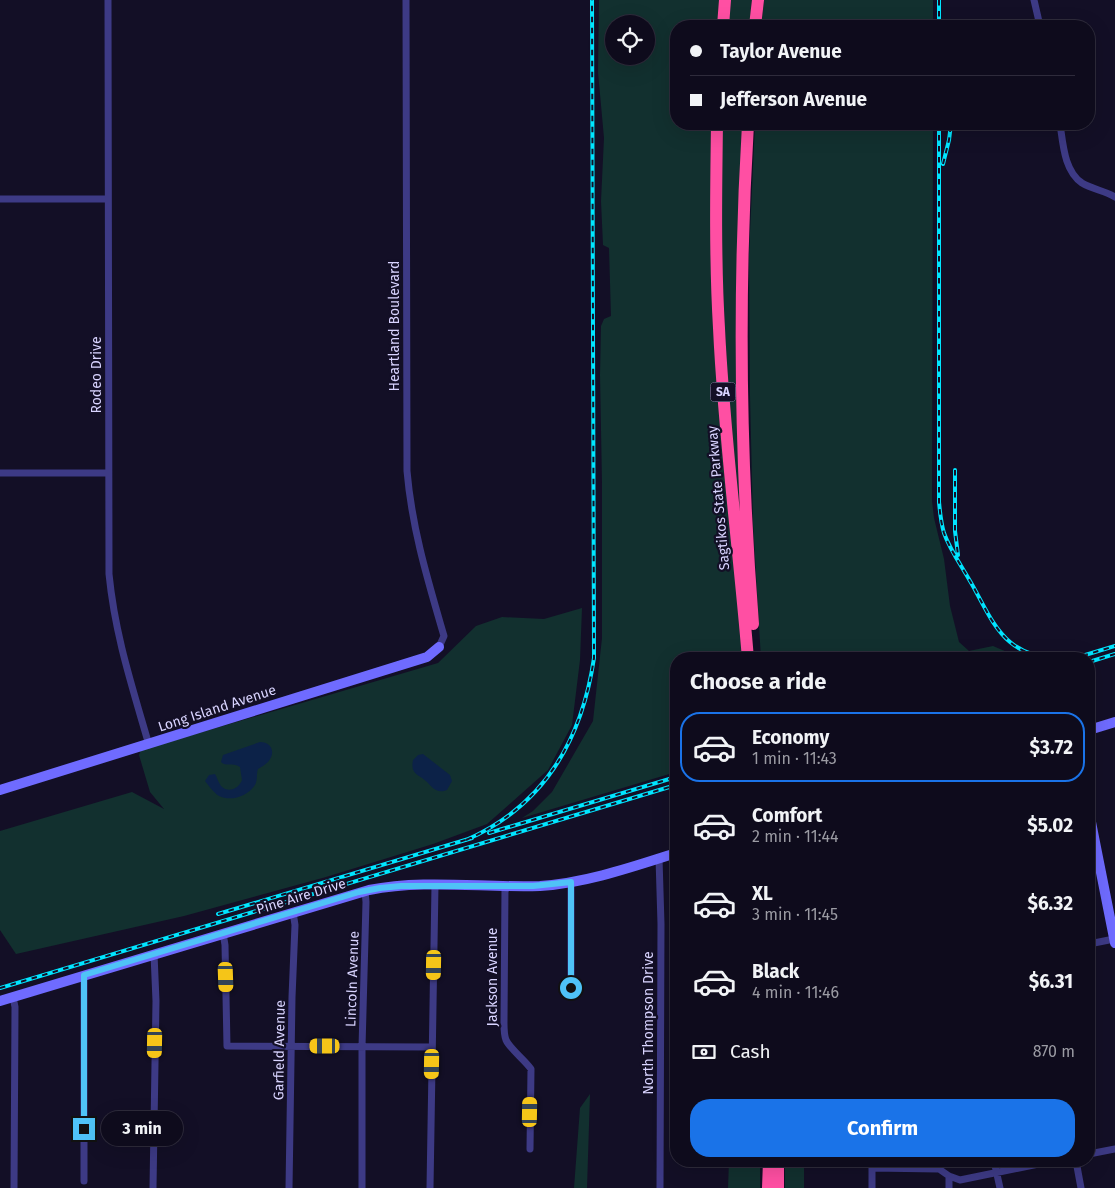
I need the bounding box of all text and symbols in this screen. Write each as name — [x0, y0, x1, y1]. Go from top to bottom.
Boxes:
map controls — [605, 15, 655, 65]
button: locate — [605, 15, 655, 65]
text: Taylor Avenue — [720, 40, 842, 63]
text: Jefferson Avenue — [720, 88, 867, 111]
street label: Heartland Boulevard — [386, 261, 403, 391]
street label: Rodeo Drive — [88, 336, 105, 414]
road number: SA — [710, 382, 736, 402]
street label: Sagtikos State Parkway — [704, 425, 733, 571]
text: Choose a ride — [690, 668, 826, 695]
street label: Long Island Avenue — [156, 681, 278, 736]
icon: car — [692, 725, 737, 770]
text: Economy — [752, 726, 829, 749]
text: $3.72 — [1030, 736, 1073, 759]
text: 1 min · 11:43 — [752, 749, 837, 768]
icon: car — [692, 803, 737, 848]
text: Comfort — [752, 804, 822, 827]
text: $5.02 — [1027, 814, 1073, 837]
text: 2 min · 11:44 — [752, 827, 839, 846]
street label: Pine Aire Drive — [254, 875, 348, 918]
icon: car — [692, 881, 737, 926]
text: XL — [752, 882, 773, 905]
text: $6.32 — [1027, 892, 1073, 915]
text: 3 min · 11:45 — [752, 905, 838, 924]
street label: Jackson Avenue — [484, 928, 501, 1026]
street label: Lincoln Avenue — [342, 931, 363, 1027]
car — [426, 950, 441, 980]
street label: North Thompson Drive — [640, 951, 657, 1095]
icon: car — [692, 959, 737, 1004]
text: Black — [752, 960, 799, 983]
car — [217, 962, 234, 992]
text: $6.31 — [1029, 970, 1073, 993]
route start — [560, 977, 582, 999]
text: 4 min · 11:46 — [752, 983, 839, 1002]
street label: Garfield Avenue — [270, 1000, 289, 1100]
car — [147, 1028, 162, 1058]
icon: cash — [690, 1038, 718, 1066]
car — [310, 1039, 340, 1054]
text: Cash — [730, 1040, 771, 1063]
text: 870 m — [1033, 1042, 1075, 1061]
car — [424, 1049, 439, 1079]
car — [522, 1097, 537, 1127]
button: Confirm — [690, 1099, 1075, 1157]
callout: 3 min — [102, 1112, 184, 1146]
route end — [73, 1118, 95, 1140]
text: 3 min — [122, 1119, 162, 1138]

